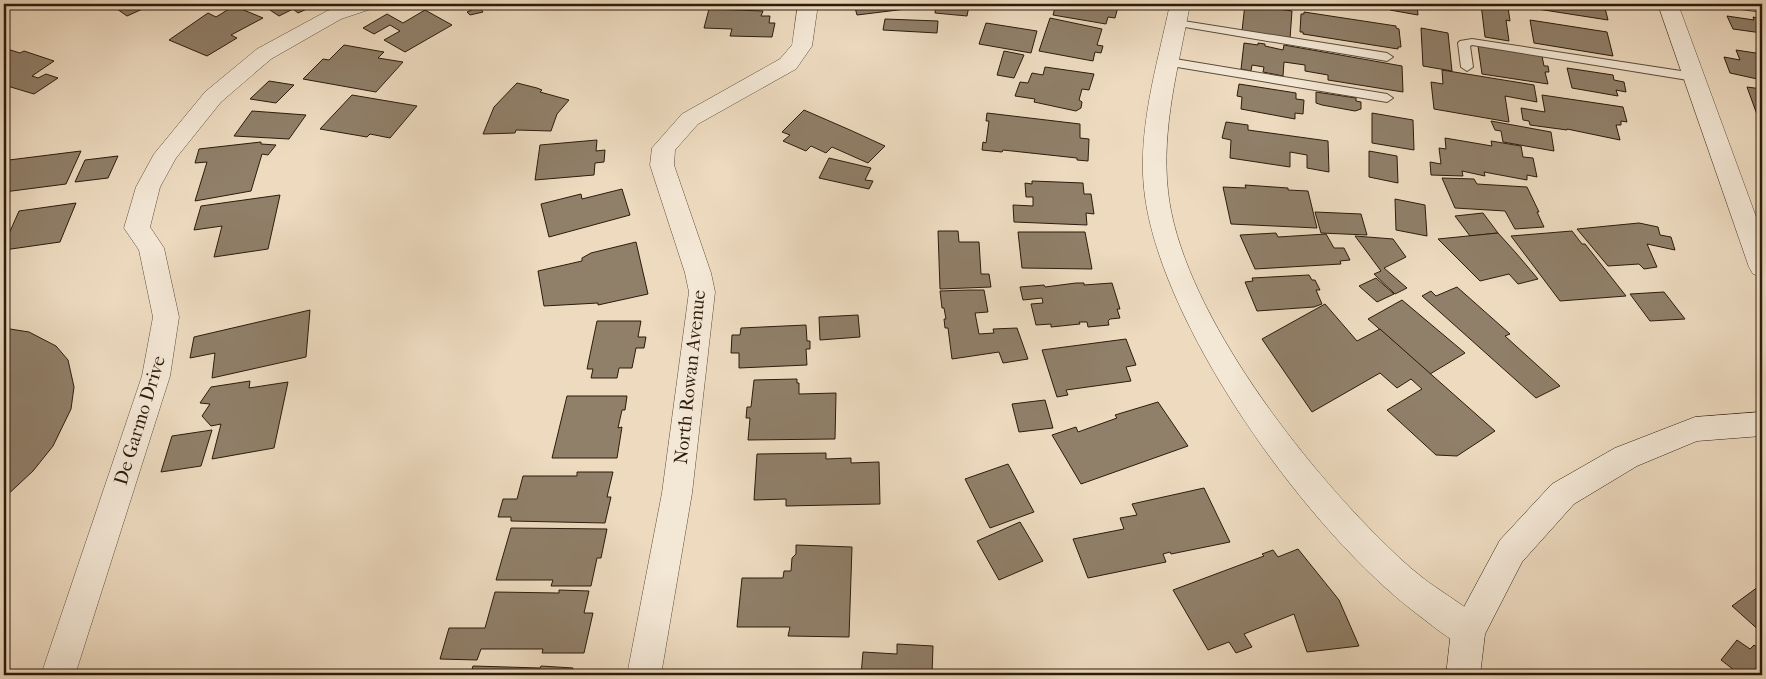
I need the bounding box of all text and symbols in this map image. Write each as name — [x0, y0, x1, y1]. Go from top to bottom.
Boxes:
street label: North Rowan Avenue — [670, 289, 710, 465]
street label: De Garmo Drive — [110, 353, 170, 488]

